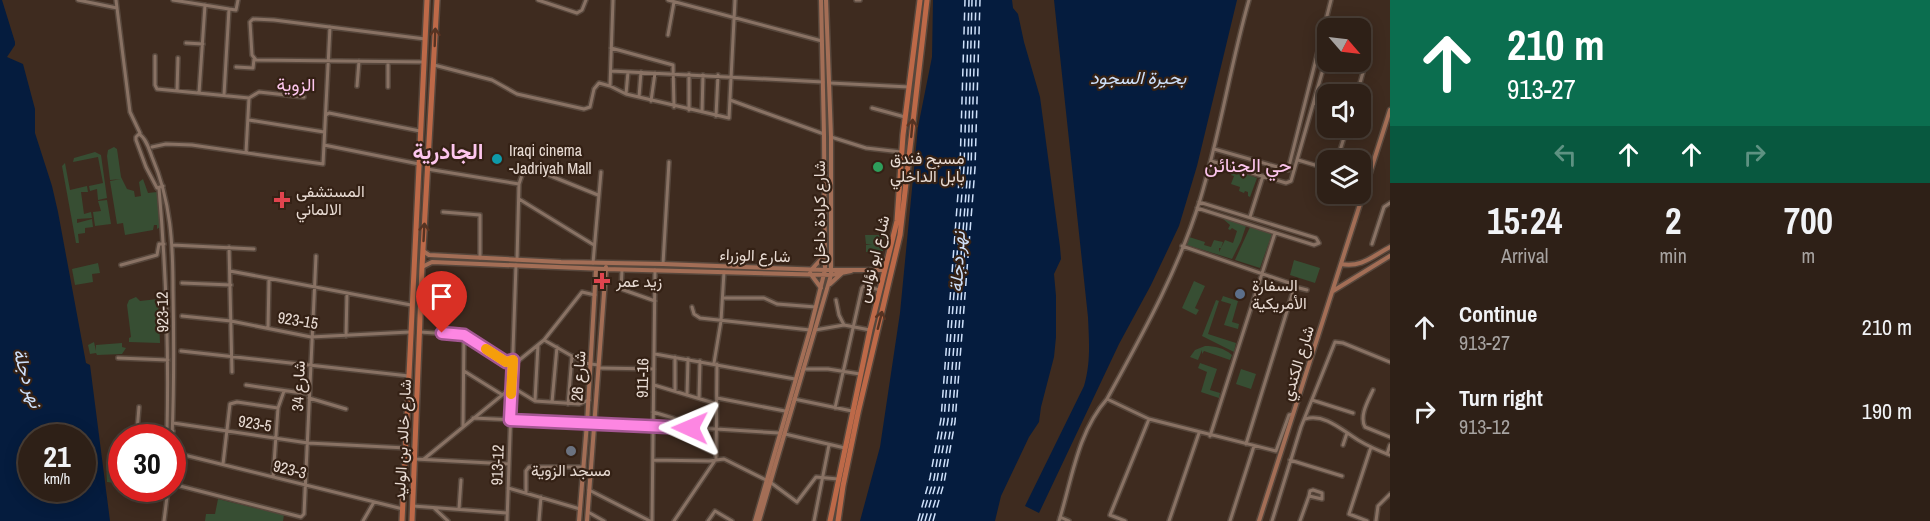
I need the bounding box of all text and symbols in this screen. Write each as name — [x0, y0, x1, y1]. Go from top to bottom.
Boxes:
text: 210 m — [1507, 17, 1605, 73]
north arrow — [1317, 18, 1371, 72]
map controls — [1317, 18, 1371, 204]
icon: ahead — [1408, 24, 1486, 102]
one-way arrow — [429, 28, 441, 48]
water label: بحيرة السجود — [1090, 65, 1187, 90]
text: 913-27 — [1507, 71, 1576, 107]
district label: الزوية — [277, 72, 316, 97]
button: sound — [1317, 84, 1371, 138]
one-way arrow — [907, 119, 918, 138]
district label: الجادرية — [412, 136, 484, 166]
icon: left — [1549, 138, 1582, 171]
icon: ahead — [1612, 138, 1645, 171]
icon: ahead — [1675, 138, 1708, 171]
icon: right — [1738, 138, 1771, 171]
place label: Iraqi cinema -Jadriyah Mall — [509, 139, 591, 179]
place label: مسبح فندق بابل الداخلي — [890, 147, 965, 190]
button: layers — [1317, 150, 1371, 204]
district label: حي الجنائن — [1204, 151, 1292, 182]
marker: Iraqi cinema -Jadriyah Mall — [490, 152, 504, 166]
street label: شارع كرادة داخل — [808, 160, 831, 264]
marker: مسبح فندق بابل الداخلي — [871, 160, 885, 174]
place label: المستشفى الالماني — [296, 180, 365, 223]
marker: المستشفى الالماني — [273, 191, 291, 209]
text: 15:24 — [1487, 197, 1562, 245]
text: 2 — [1665, 197, 1681, 245]
text: 700 — [1784, 197, 1833, 245]
street label: شارع ابو نؤاس — [852, 213, 895, 305]
one-way arrow — [418, 222, 429, 242]
water label: نهر دجلة — [943, 230, 971, 293]
text: Arrival — [1501, 242, 1548, 269]
text: min — [1659, 242, 1687, 269]
text: m — [1802, 242, 1815, 269]
street label: شارع الوزراء — [719, 243, 791, 268]
place label: زيد عمر — [615, 270, 662, 292]
pin — [416, 271, 467, 333]
marker: زيد عمر — [593, 272, 611, 290]
place label: السفارة الأمريكية — [1252, 274, 1307, 314]
icon: arrive — [425, 280, 458, 313]
marker: السفارة الأمريكية — [1233, 287, 1247, 301]
street label: 923-12 — [151, 291, 173, 333]
text: Continue — [1459, 299, 1537, 329]
street label: 923-15 — [276, 306, 320, 334]
one-way arrow — [875, 311, 886, 330]
icon: ahead — [1408, 311, 1441, 344]
text: 210 m — [1862, 312, 1912, 342]
street label: شارع الكندي — [1275, 323, 1322, 404]
text: 913-27 — [1459, 329, 1510, 356]
water label: نهر دجلة — [7, 345, 49, 412]
street label: شارع 26 — [565, 350, 592, 402]
street label: 911-16 — [631, 358, 653, 398]
street label: شارع 34 — [286, 360, 311, 412]
street label: شارع خالد بن الوليد — [388, 379, 417, 501]
text: Turn right — [1459, 383, 1543, 413]
icon: right — [1408, 395, 1441, 428]
position arrow — [658, 396, 722, 460]
text: 190 m — [1862, 396, 1912, 426]
street label: 923-5 — [237, 410, 273, 436]
text: 913-12 — [1459, 413, 1510, 440]
speed limit sign: 30 — [108, 424, 186, 502]
text: 21 — [43, 436, 71, 476]
street label: 913-12 — [485, 444, 509, 486]
marker: مسجد الزوية — [564, 444, 578, 458]
street label: 923-3 — [271, 454, 309, 484]
place label: مسجد الزوية — [531, 459, 611, 481]
text: km/h — [44, 468, 70, 489]

